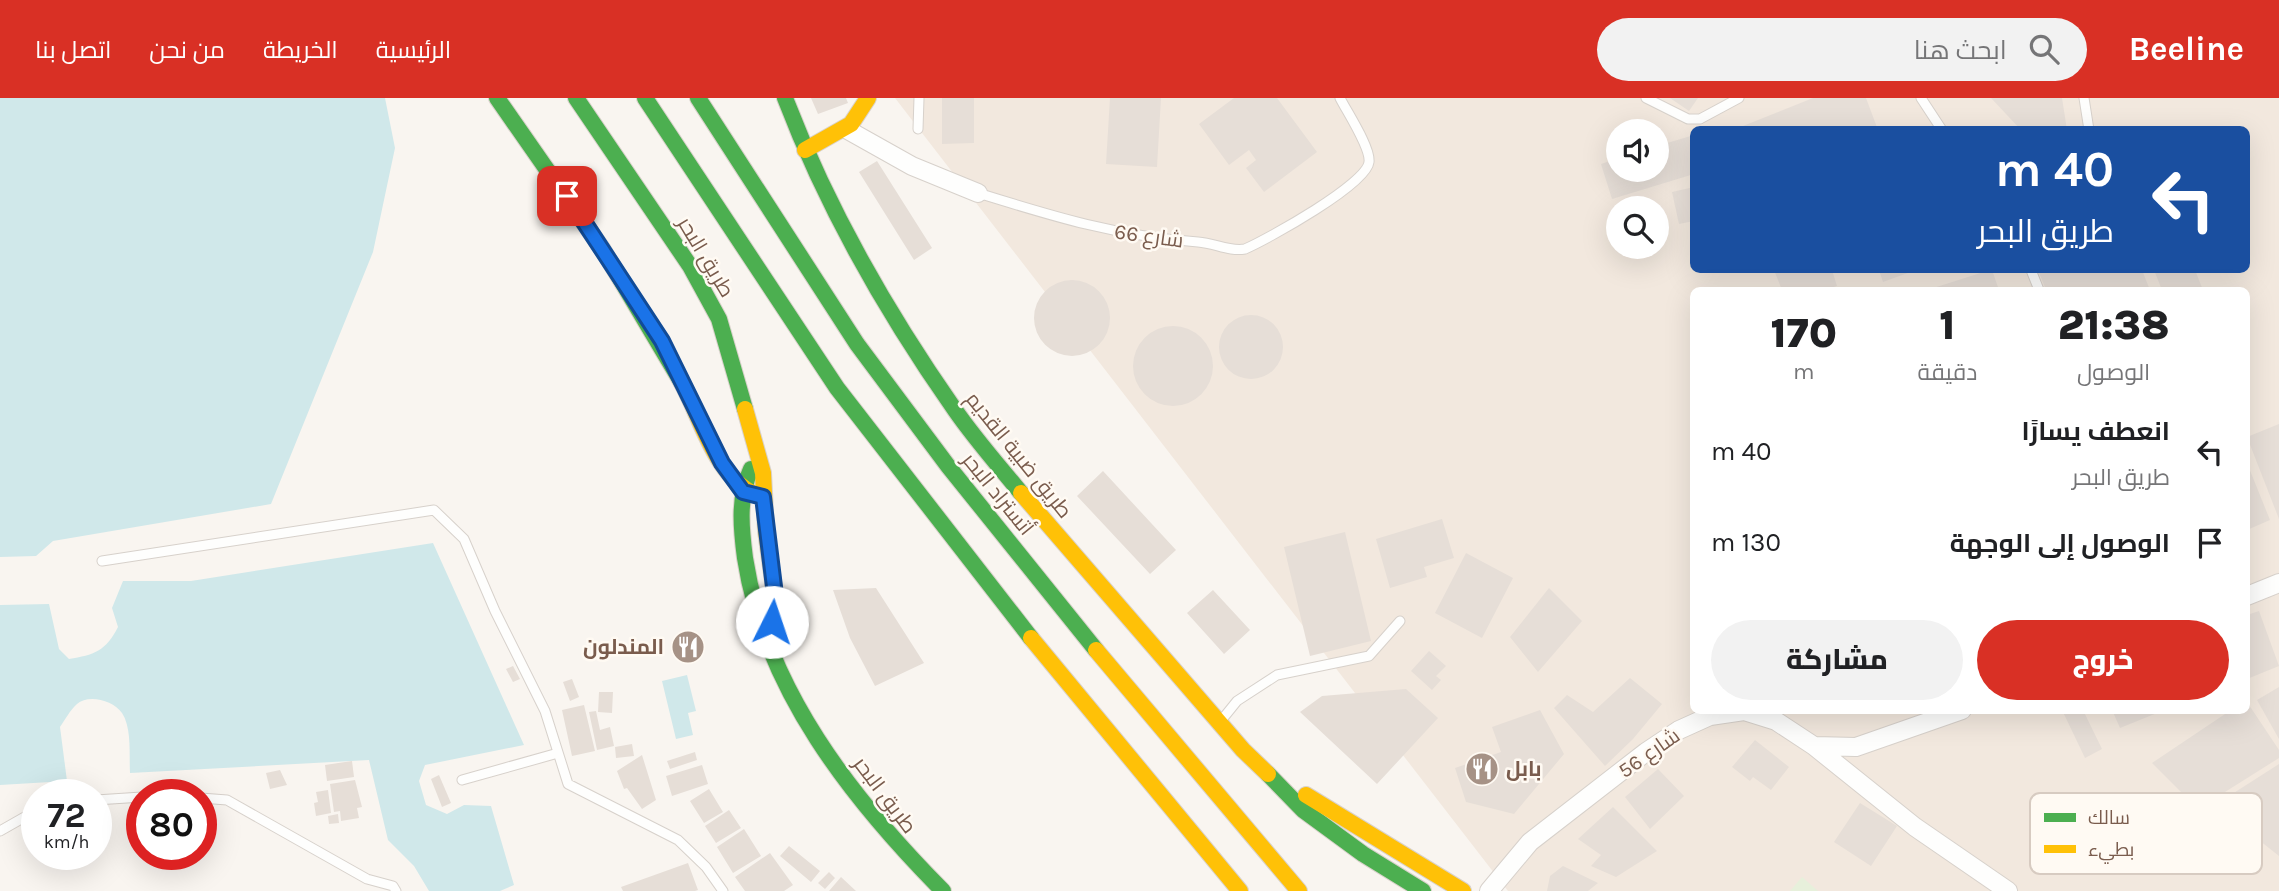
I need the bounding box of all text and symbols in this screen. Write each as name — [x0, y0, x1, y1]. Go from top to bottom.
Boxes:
search box — [1597, 18, 2087, 81]
icon: search — [2025, 30, 2063, 68]
text: Beeline — [2129, 30, 2244, 68]
text: ابحث هنا — [1914, 35, 2007, 66]
text: اتصل بنا — [35, 36, 111, 64]
text: من نحن — [149, 36, 225, 64]
text: الخريطة — [263, 36, 338, 64]
text: الرئيسية — [376, 36, 451, 64]
map controls — [1606, 119, 1669, 259]
button: sound — [1606, 119, 1669, 182]
text: 40 m — [1995, 141, 2114, 198]
icon: left — [2138, 154, 2229, 245]
pin — [537, 166, 597, 226]
icon: arrive — [548, 177, 586, 215]
button: search — [1606, 196, 1669, 259]
street label: طريق البحر — [671, 212, 739, 302]
text: طريق البحر — [1978, 213, 2114, 250]
street label: شارع 66 — [1113, 219, 1185, 255]
text: 1 — [1939, 300, 1955, 350]
text: 21:38 — [2058, 300, 2170, 350]
text: 170 — [1770, 308, 1837, 358]
text: m — [1793, 358, 1815, 385]
text: دقيقة — [1917, 359, 1977, 386]
text: الوصول — [2077, 359, 2150, 386]
street label: طريق ضبية القديم — [959, 387, 1077, 524]
text: انعطف يسارًا — [2022, 416, 2170, 447]
icon: left — [2191, 433, 2229, 471]
text: 40 m — [1711, 436, 1771, 467]
street label: أتستراد البحر — [957, 447, 1039, 540]
text: طريق البحر — [2072, 464, 2170, 491]
icon: arrive — [2191, 524, 2229, 562]
text: 130 m — [1711, 527, 1781, 558]
text: الوصول إلى الوجهة — [1950, 528, 2170, 559]
position arrow — [735, 585, 809, 659]
button: مشاركة — [1711, 620, 1963, 700]
button: خروج — [1977, 620, 2229, 700]
restaurant icon: المندلون — [669, 628, 707, 666]
place label: المندلون — [583, 635, 664, 660]
street label: شارع 56 — [1614, 723, 1686, 784]
restaurant icon: بابل — [1463, 750, 1501, 788]
street label: طريق البحر — [847, 751, 922, 839]
place label: بابل — [1506, 757, 1542, 781]
speed limit sign: 80 — [126, 779, 217, 870]
legend — [2030, 793, 2262, 874]
text: 72 — [47, 795, 86, 836]
text: سالك — [2088, 807, 2130, 829]
text: km/h — [44, 831, 89, 853]
text: بطيء — [2088, 839, 2134, 864]

